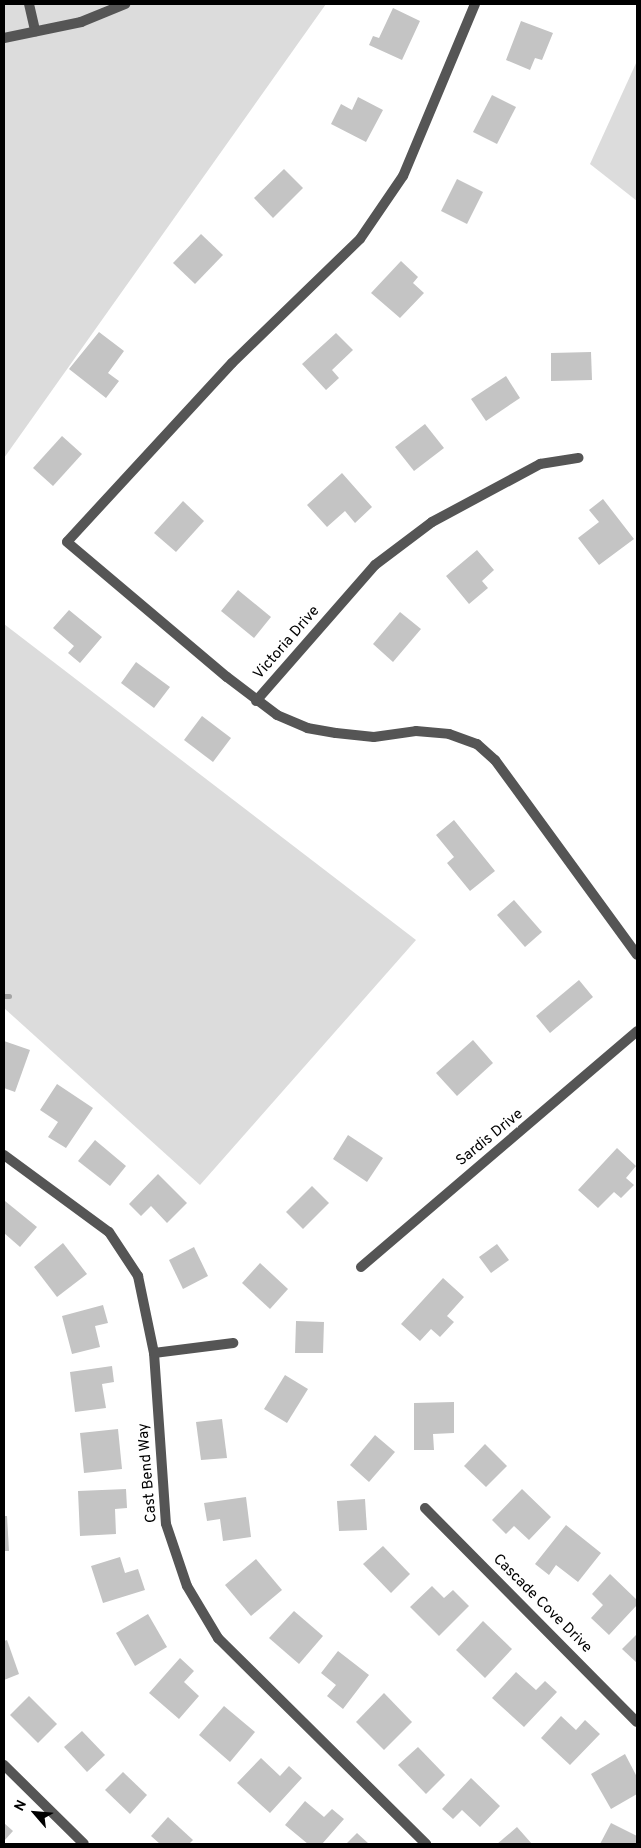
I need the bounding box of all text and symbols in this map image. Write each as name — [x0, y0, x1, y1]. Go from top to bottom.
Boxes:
street label: Victoria Drive — [250, 603, 324, 683]
street label: Sardis Drive — [453, 1106, 527, 1170]
street label: Cast Bend Way — [135, 1422, 161, 1524]
street label: Cascade Cove Drive — [489, 1551, 595, 1657]
north arrow — [10, 1788, 60, 1838]
text: N — [11, 1798, 31, 1814]

